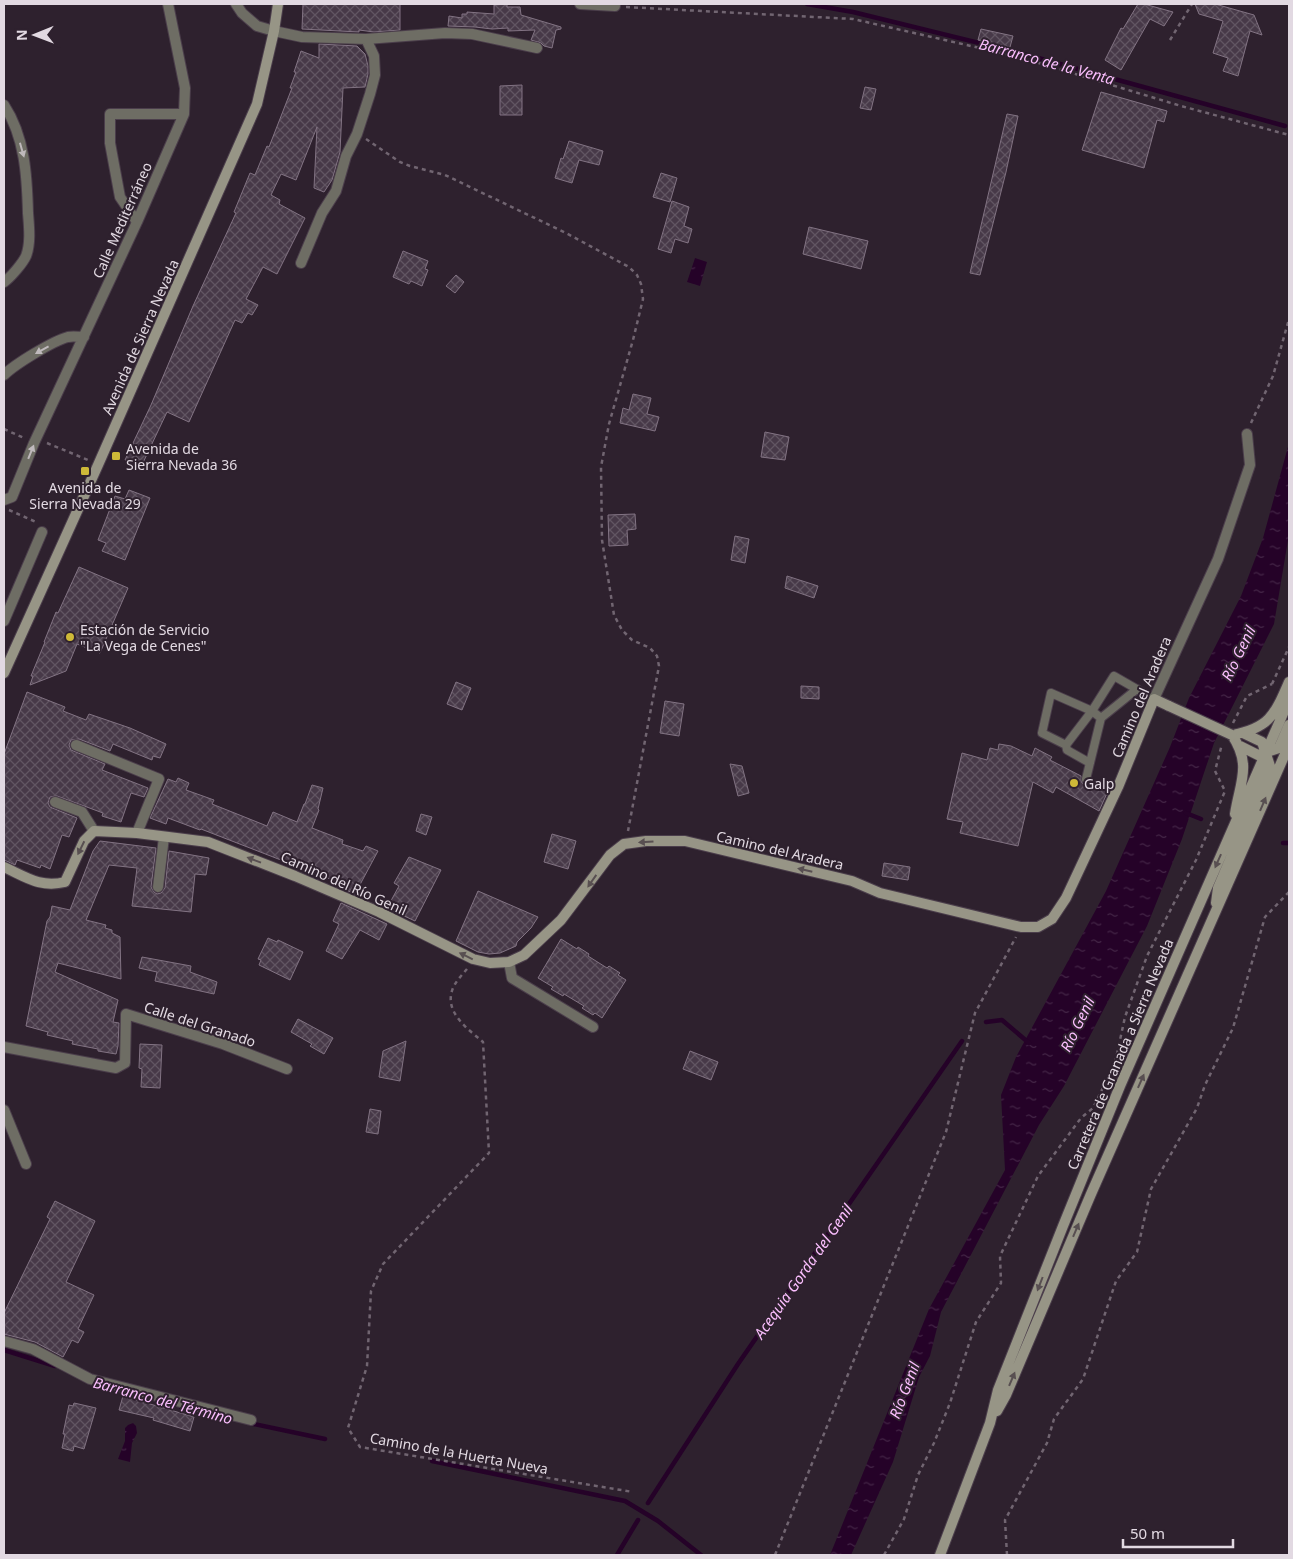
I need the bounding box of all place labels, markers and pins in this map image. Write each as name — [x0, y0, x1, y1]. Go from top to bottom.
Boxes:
place label: Avenida de Sierra Nevada 36 — [126, 439, 237, 474]
marker: Avenida de Sierra Nevada 36 — [110, 450, 122, 462]
marker: Avenida de Sierra Nevada 29 — [79, 465, 91, 477]
place label: Avenida de Sierra Nevada 29 — [29, 478, 141, 513]
place label: Estación de Servicio "La Vega de Cenes" — [80, 620, 210, 655]
marker: Estación de Servicio "La Vega de Cenes" — [64, 631, 76, 643]
place label: Galp — [1084, 774, 1114, 793]
marker: Galp — [1068, 777, 1080, 789]

